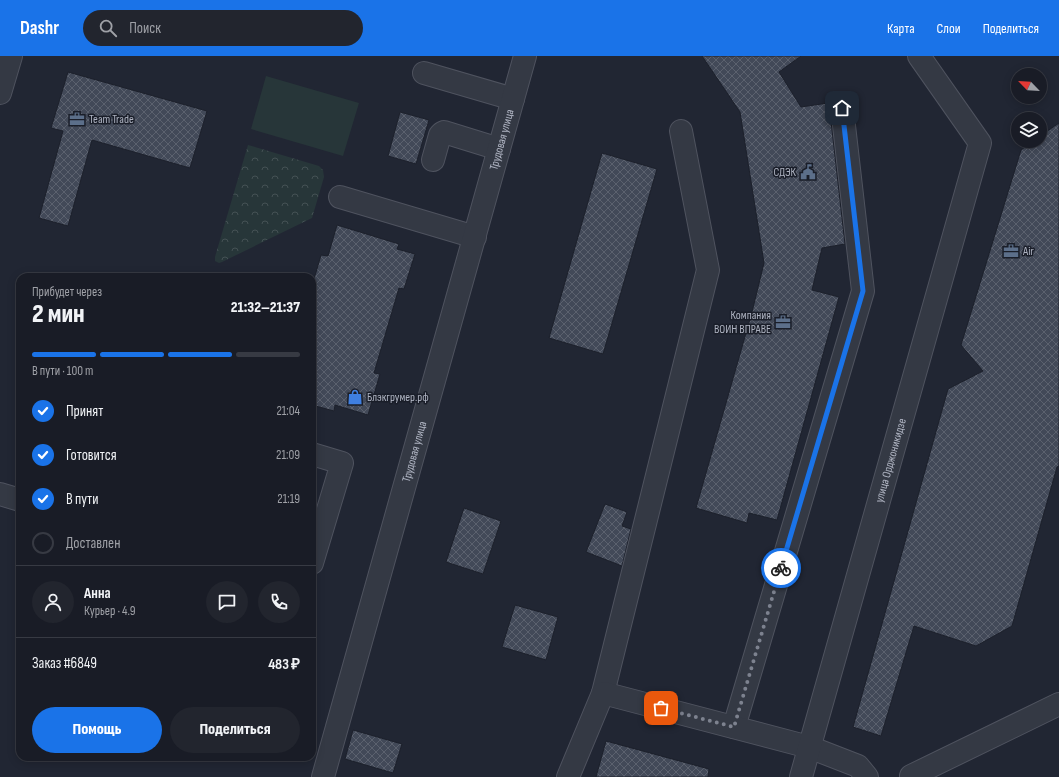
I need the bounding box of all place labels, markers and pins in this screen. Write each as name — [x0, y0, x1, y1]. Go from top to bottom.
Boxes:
pin — [825, 91, 859, 125]
office icon: Team Trade — [68, 110, 86, 128]
place label: Team Trade — [89, 112, 134, 127]
public building icon: СДЭК — [799, 163, 817, 181]
place label: СДЭК — [773, 165, 797, 180]
office icon: Air — [1002, 242, 1020, 260]
place label: Air — [1022, 244, 1034, 259]
place label: Компания ВОИН ВПРАВЕ — [714, 308, 771, 337]
office icon: Компания ВОИН ВПРАВЕ — [774, 313, 792, 331]
shop icon: Блэкгрумер.рф — [346, 388, 364, 406]
place label: Блэкгрумер.рф — [367, 390, 429, 405]
pin — [644, 691, 678, 725]

